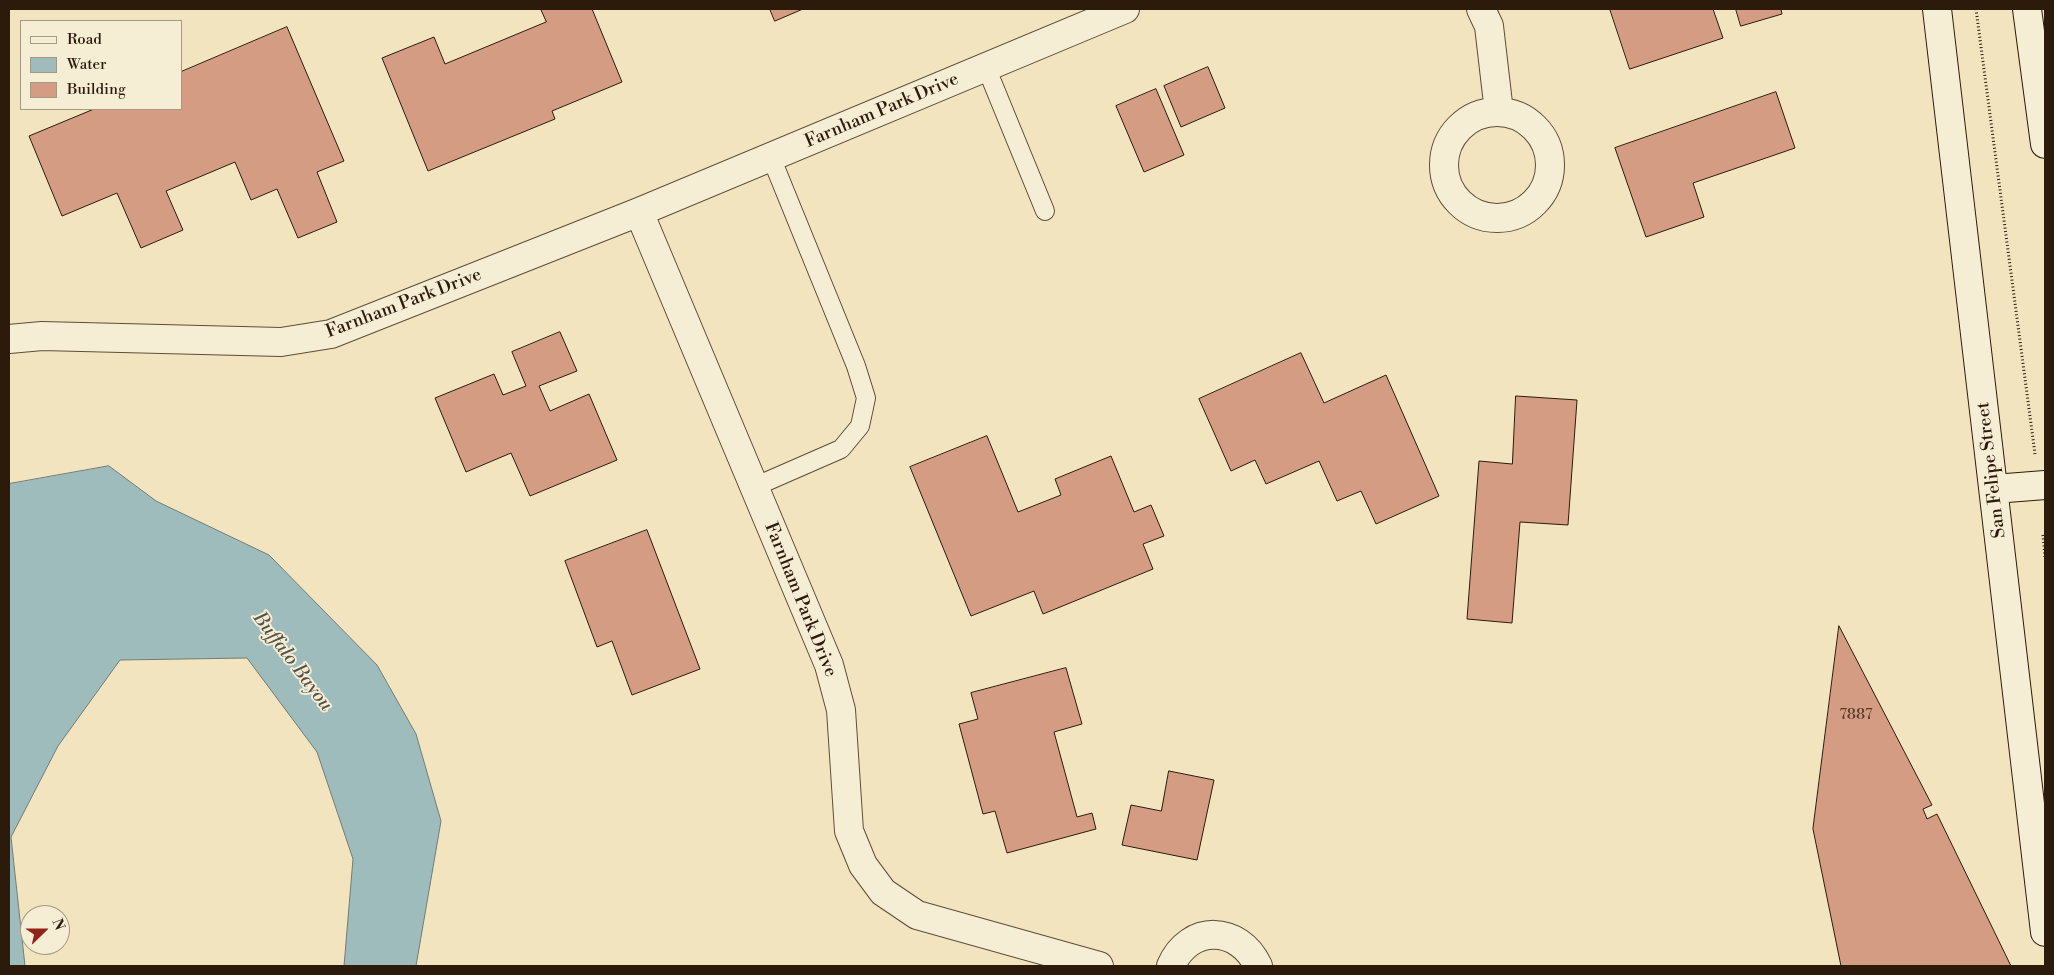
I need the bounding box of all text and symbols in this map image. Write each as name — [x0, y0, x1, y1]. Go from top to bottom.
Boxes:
legend — [20, 20, 182, 110]
text: Road — [67, 30, 102, 49]
text: Water — [67, 55, 106, 74]
street label: Farnham Park Drive — [802, 69, 962, 153]
text: Building — [67, 80, 126, 99]
street label: Farnham Park Drive — [323, 264, 485, 344]
street label: San Felipe Street — [1973, 401, 2011, 539]
street label: Farnham Park Drive — [759, 520, 841, 680]
water label: Buffalo Bayou — [247, 608, 337, 716]
house number: 7887 — [1839, 706, 1873, 724]
north arrow — [20, 905, 70, 955]
text: N — [48, 916, 68, 933]

